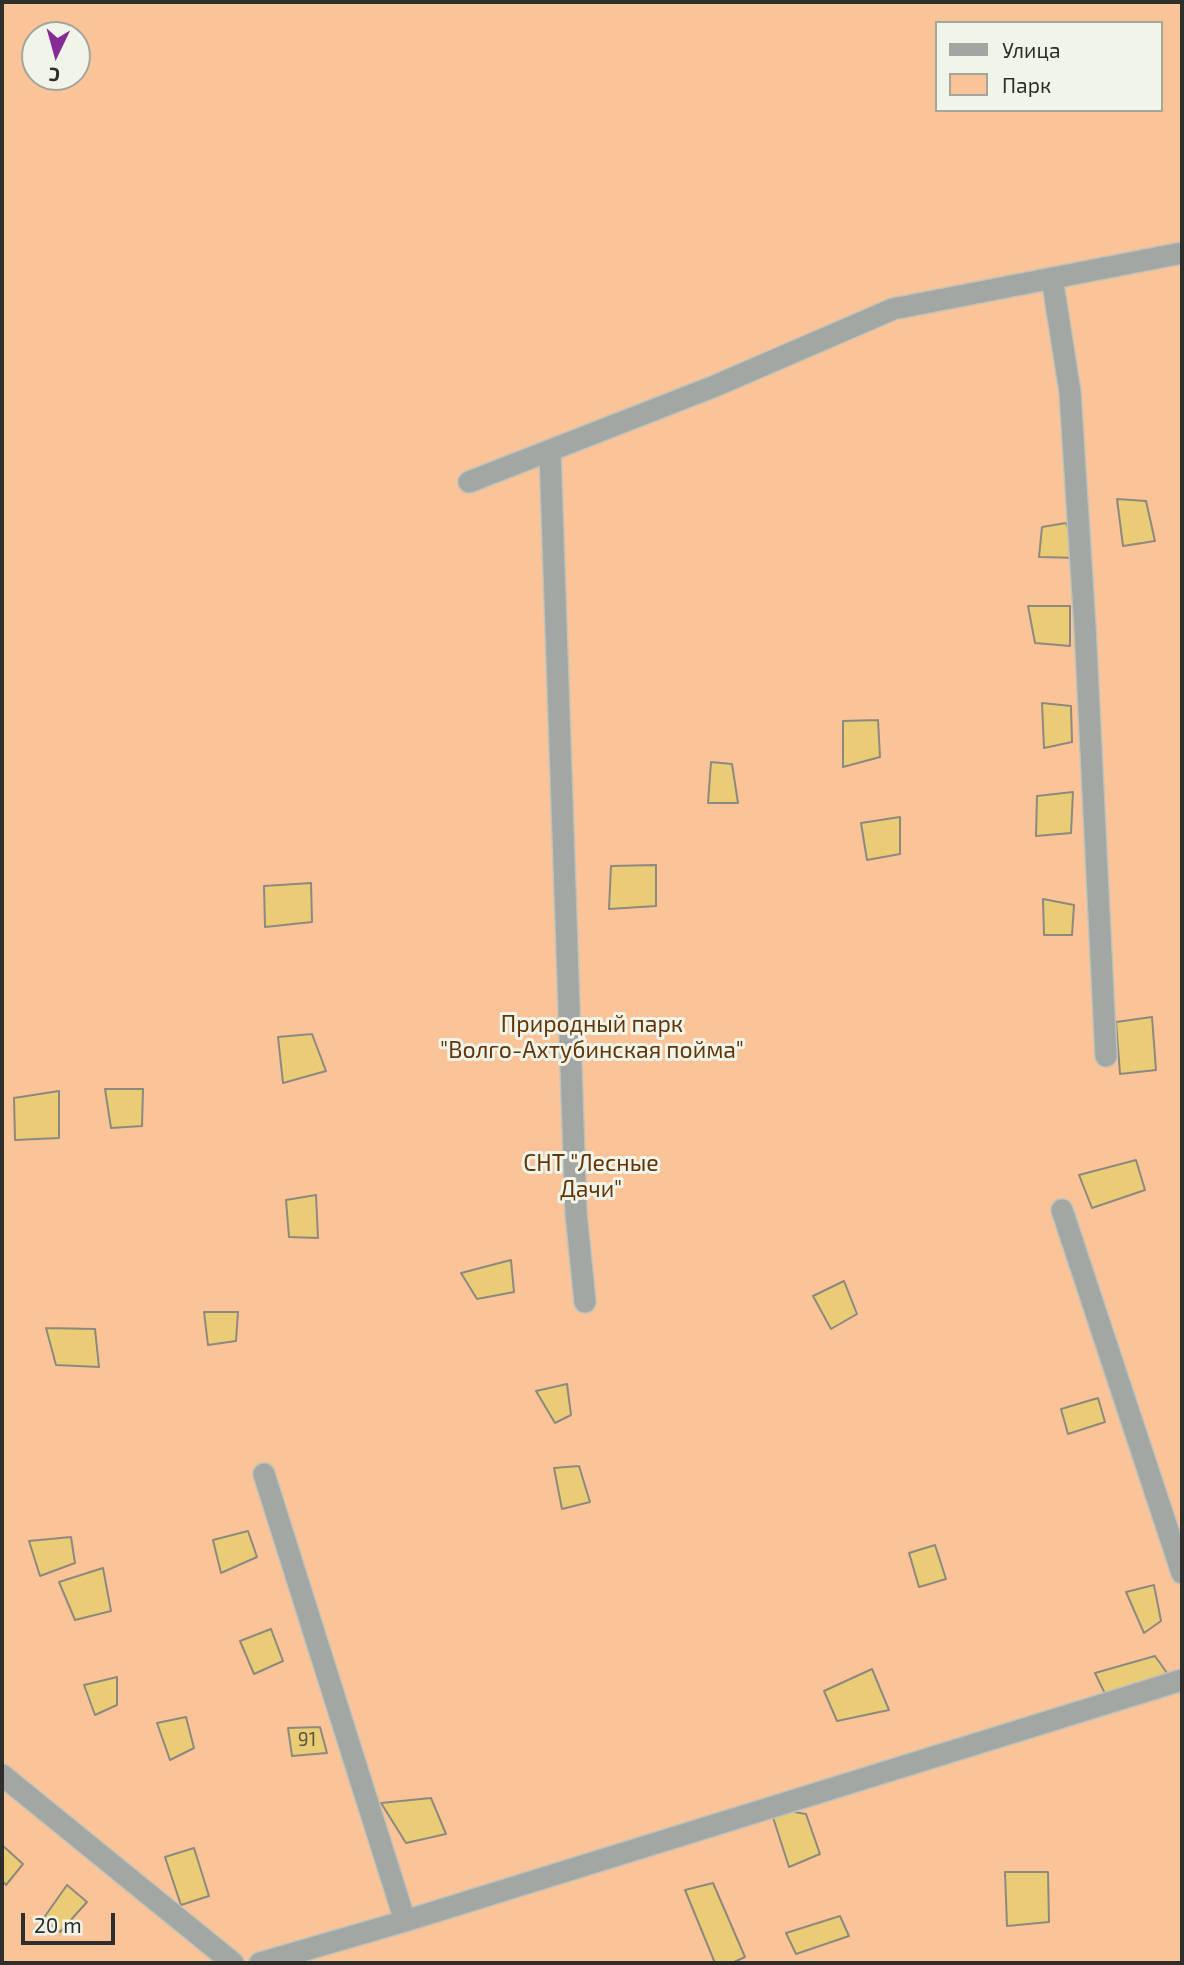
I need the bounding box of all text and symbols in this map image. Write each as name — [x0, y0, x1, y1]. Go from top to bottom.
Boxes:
north arrow — [21, 21, 91, 91]
legend — [936, 21, 1163, 112]
text: Улица — [1002, 37, 1061, 62]
text: С — [48, 63, 61, 87]
text: Парк — [1002, 72, 1051, 97]
park label: Природный парк "Волго-Ахтубинская пойма" — [440, 1010, 744, 1064]
park label: СНТ "Лесные Дачи" — [523, 1149, 659, 1203]
house number: 91 — [298, 1729, 316, 1751]
scale bar — [24, 1898, 119, 1942]
text: 20 m — [34, 1912, 82, 1937]

